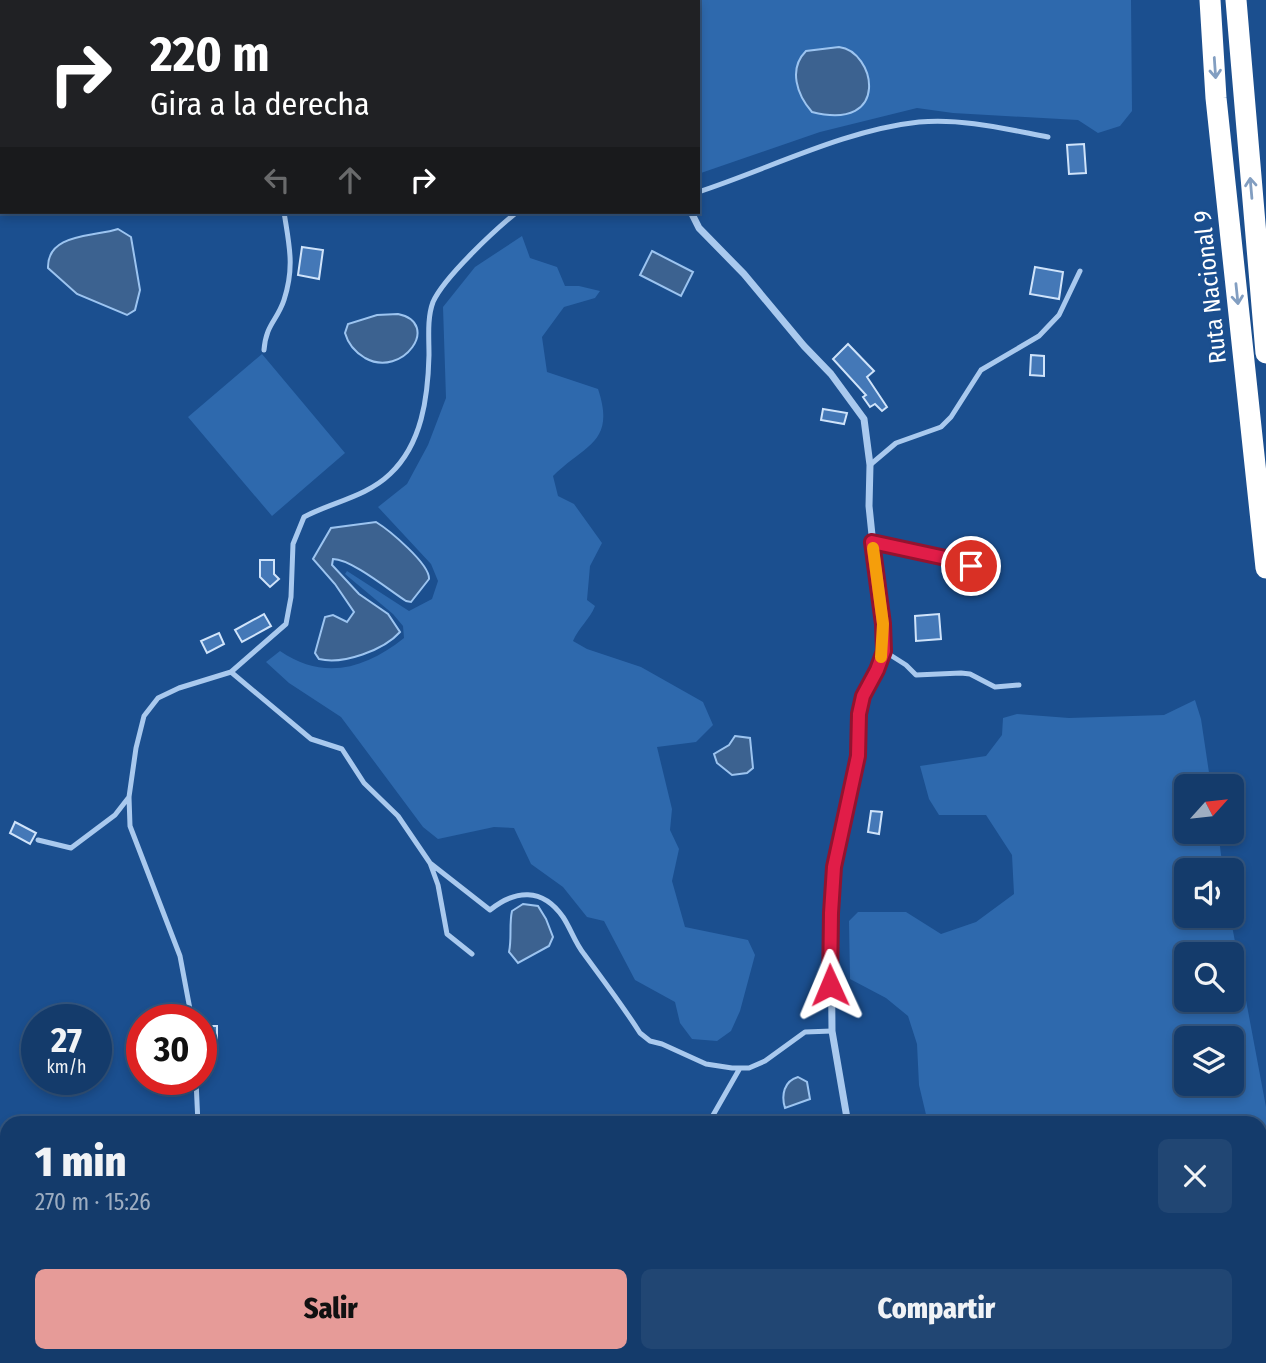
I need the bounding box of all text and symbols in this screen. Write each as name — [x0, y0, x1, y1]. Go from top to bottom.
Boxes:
text: 220 m — [150, 25, 270, 84]
icon: right — [35, 28, 126, 119]
one-way arrow — [1208, 56, 1221, 79]
text: Gira a la derecha — [150, 85, 370, 123]
icon: left — [258, 161, 296, 199]
icon: ahead — [331, 161, 369, 199]
icon: right — [404, 161, 442, 199]
one-way arrow — [1244, 177, 1257, 200]
street label: Ruta Nacional 9 — [1188, 209, 1232, 365]
one-way arrow — [1231, 283, 1244, 305]
pin — [941, 536, 1001, 596]
icon: arrive — [952, 547, 990, 585]
north arrow — [1174, 774, 1244, 844]
map controls — [1174, 774, 1244, 1096]
button: sound — [1174, 858, 1244, 928]
button: search — [1174, 942, 1244, 1012]
position arrow — [793, 948, 867, 1022]
speed limit sign: 30 — [126, 1004, 217, 1095]
text: 27 — [51, 1019, 82, 1061]
button: layers — [1174, 1026, 1244, 1096]
text: km/h — [46, 1056, 87, 1078]
text: 1 min — [35, 1137, 126, 1187]
button: close — [1158, 1139, 1232, 1213]
text: 270 m · 15:26 — [35, 1188, 151, 1216]
button: Salir — [35, 1269, 627, 1349]
button: Compartir — [641, 1269, 1232, 1349]

